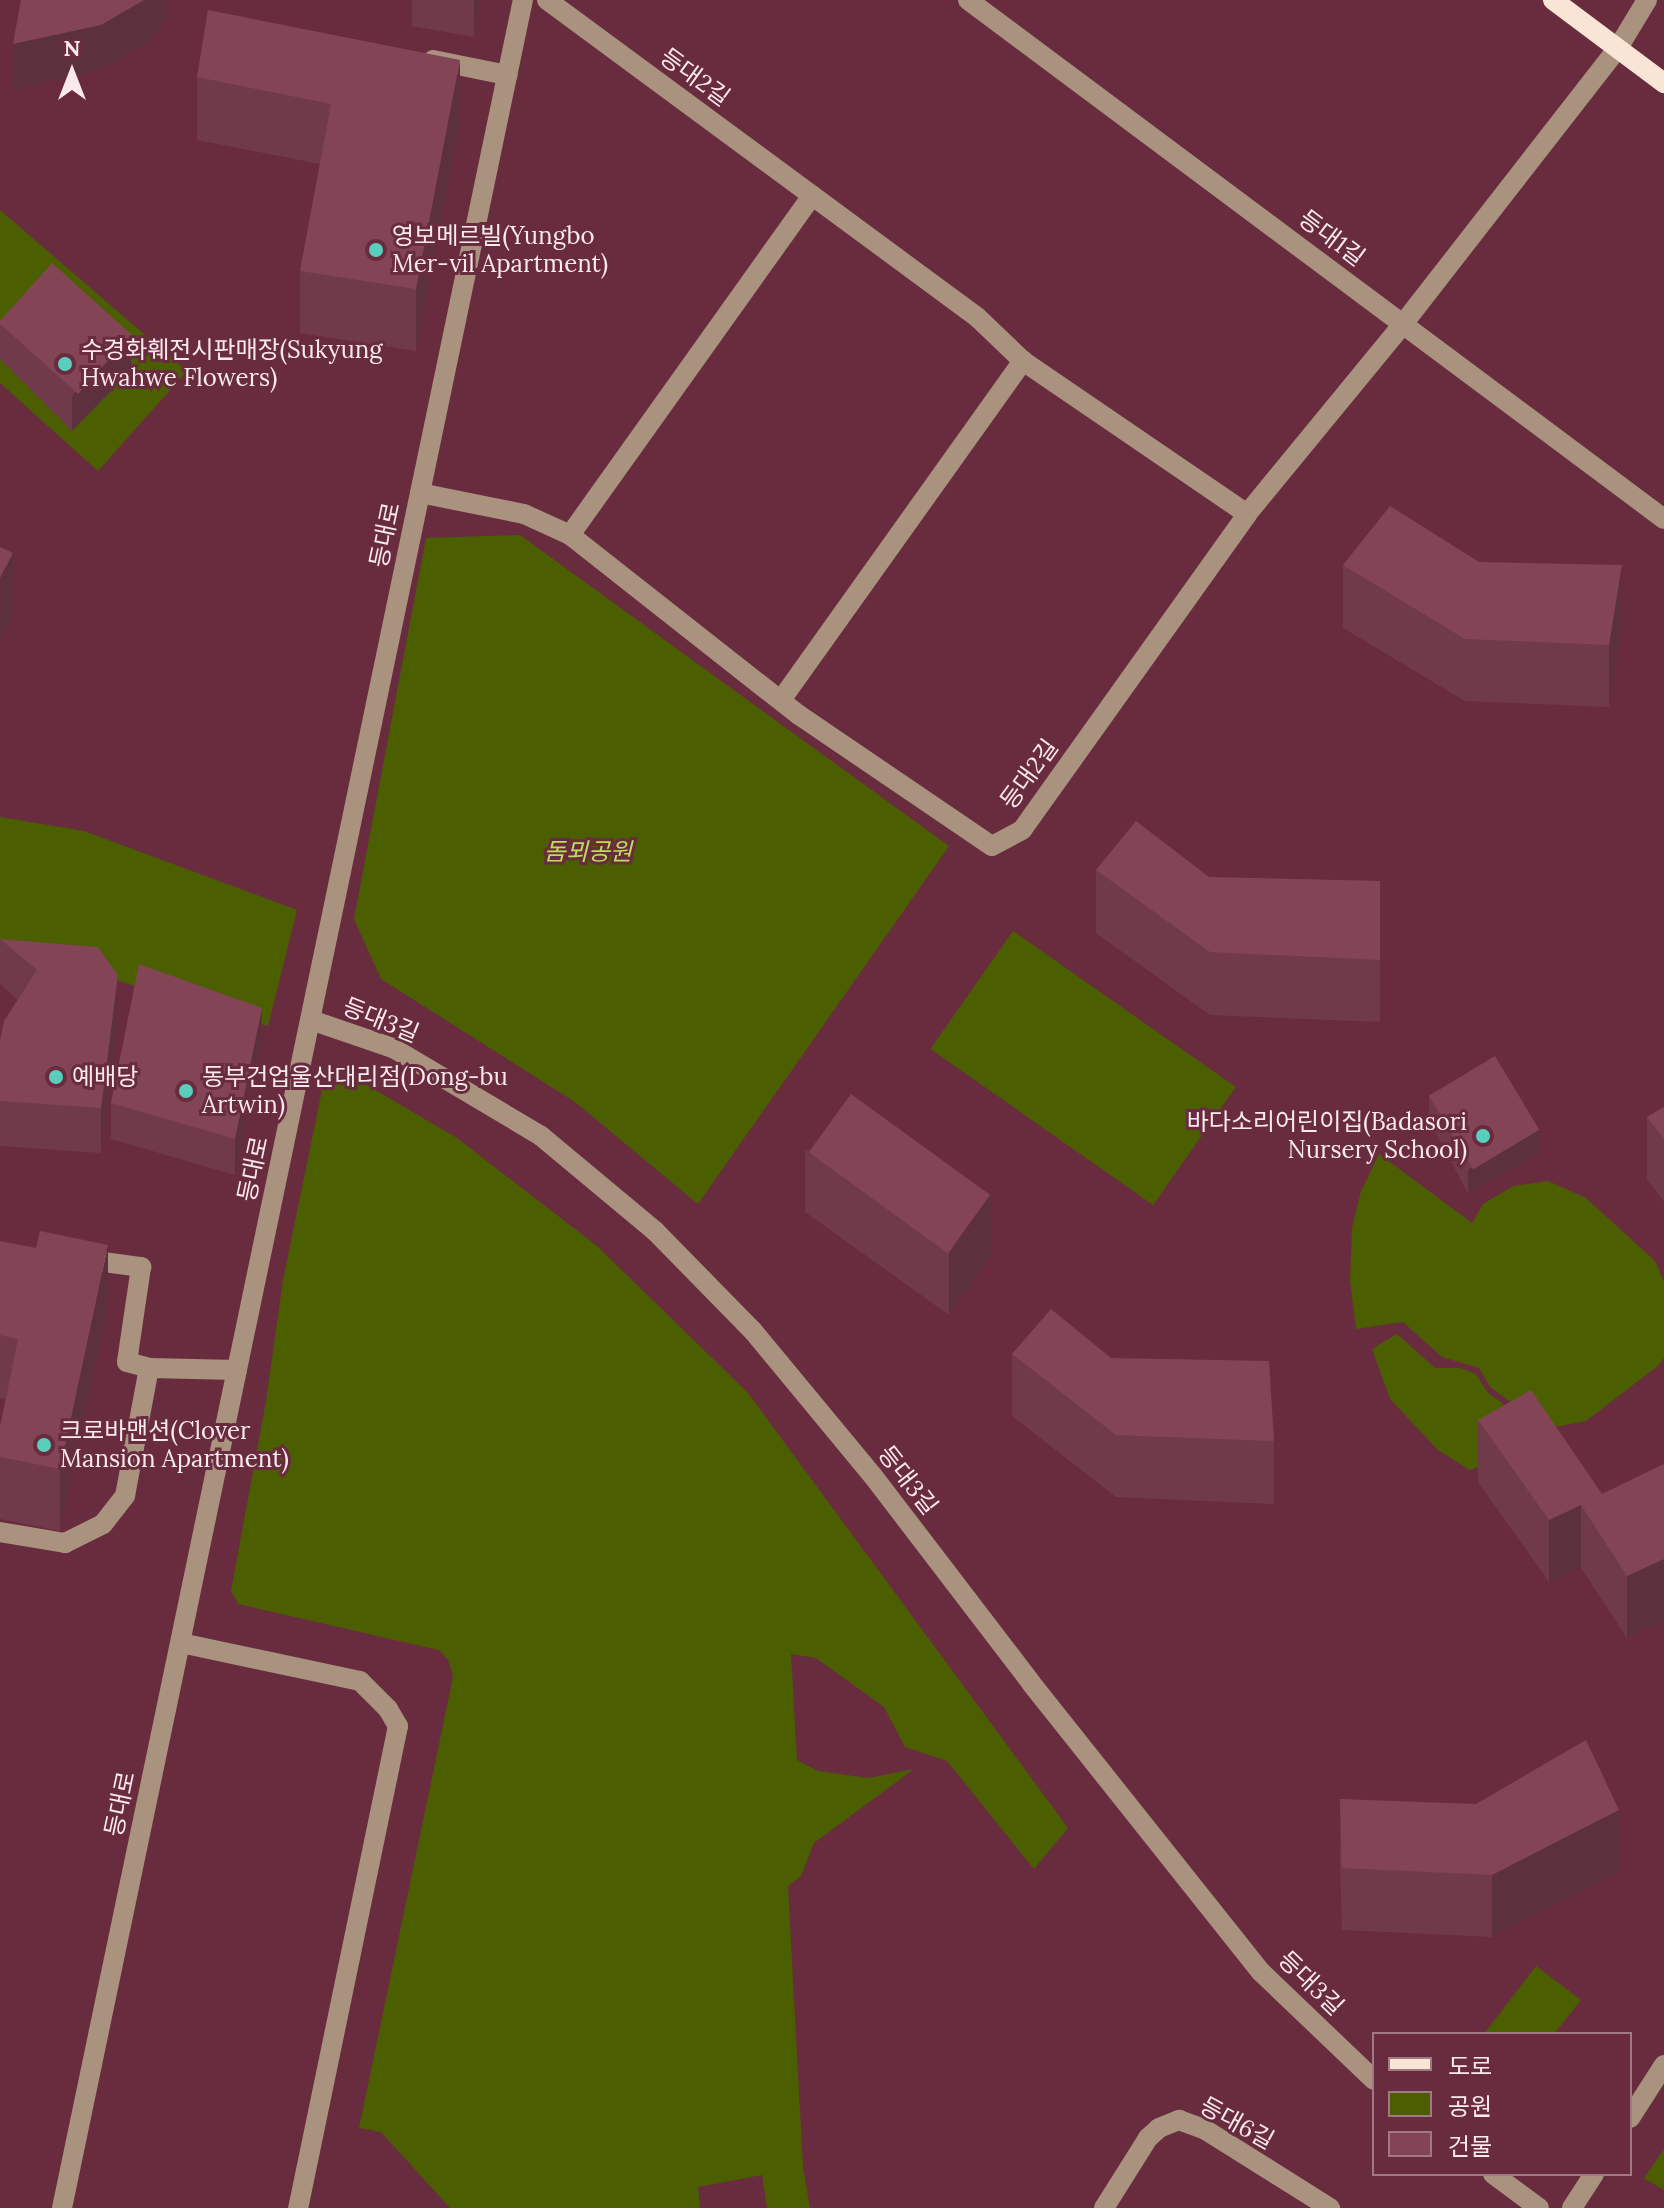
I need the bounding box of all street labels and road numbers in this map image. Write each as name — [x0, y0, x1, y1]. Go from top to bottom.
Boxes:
street label: 등대2길 — [655, 42, 735, 112]
street label: 등대1길 — [1293, 204, 1371, 272]
street label: 등대로 — [364, 500, 406, 570]
street label: 등대2길 — [994, 734, 1064, 814]
street label: 등대3길 — [339, 992, 423, 1048]
street label: 등대로 — [232, 1134, 274, 1204]
street label: 등대3길 — [872, 1440, 944, 1520]
street label: 등대로 — [99, 1769, 141, 1839]
street label: 등대3길 — [1272, 1945, 1350, 2021]
street label: 등대6길 — [1195, 2091, 1279, 2155]

